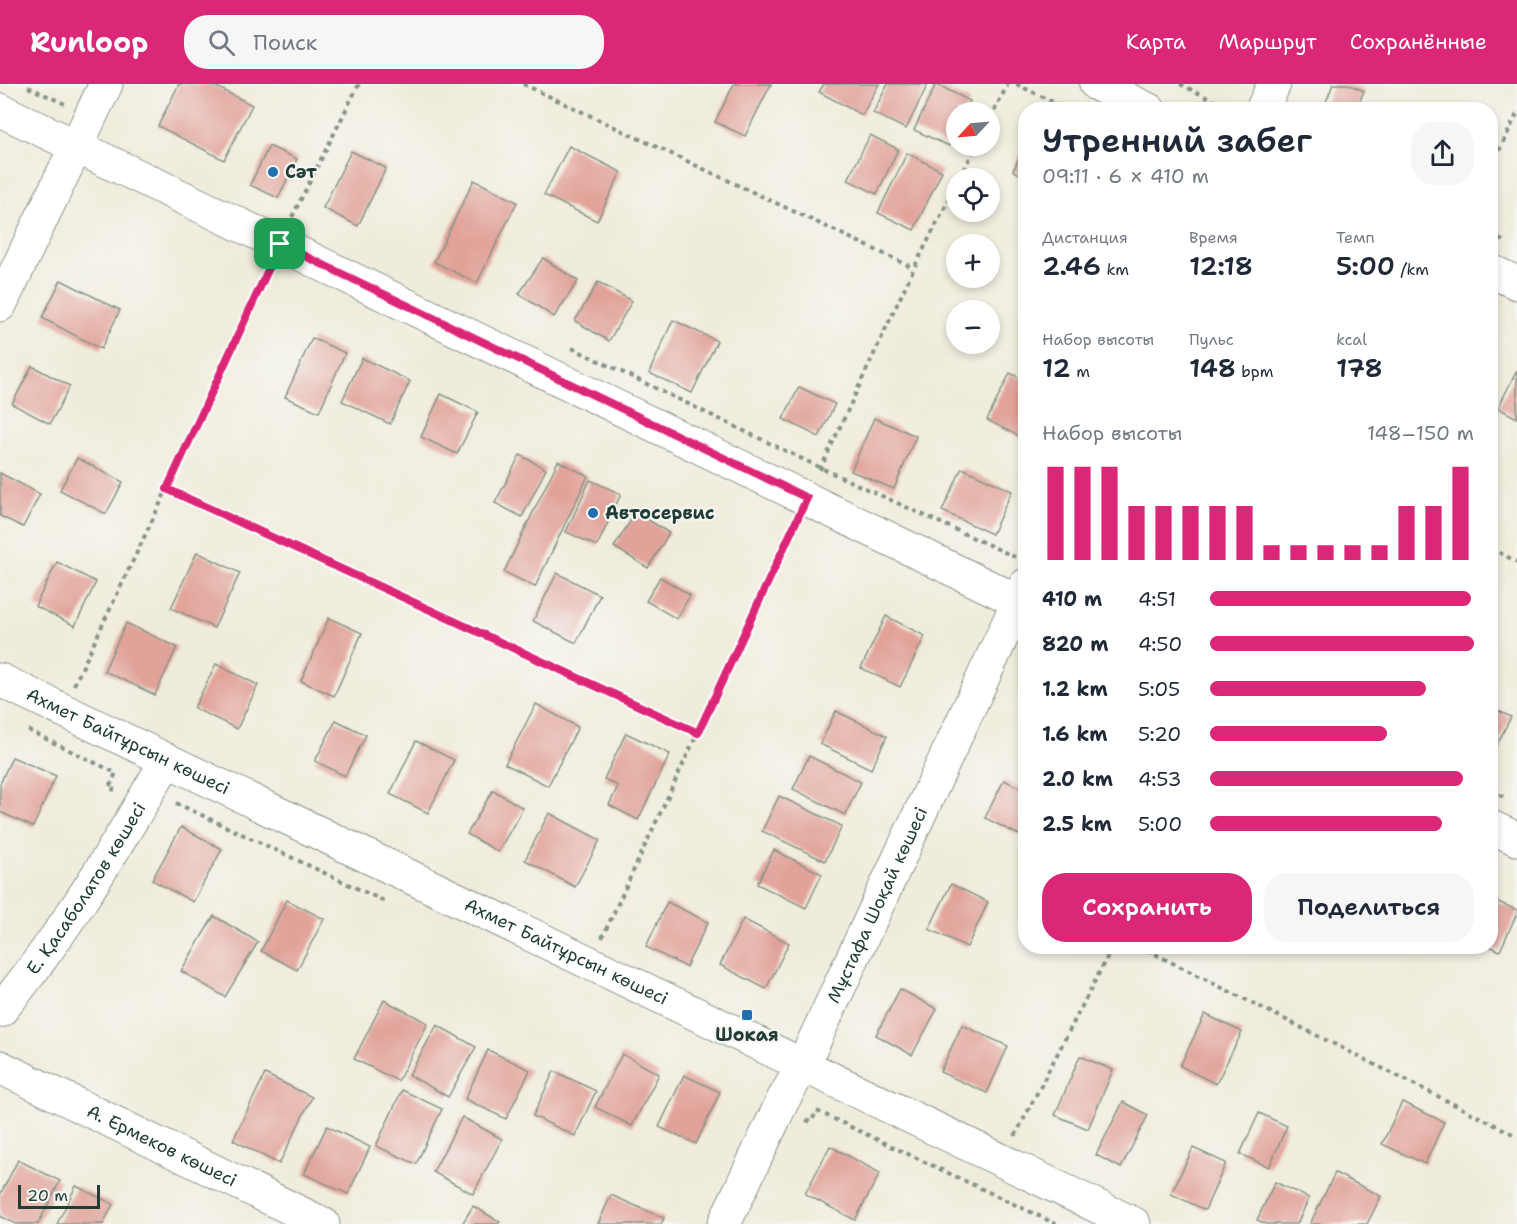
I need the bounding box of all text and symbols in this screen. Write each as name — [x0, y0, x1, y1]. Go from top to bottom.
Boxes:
search box — [184, 15, 604, 69]
text: Runloop — [30, 23, 148, 61]
icon: search — [205, 26, 238, 59]
text: Поиск — [253, 28, 317, 57]
text: Карта — [1126, 28, 1186, 56]
text: Маршрут — [1219, 28, 1317, 56]
text: Сохранённые — [1350, 28, 1487, 56]
north arrow — [946, 102, 1000, 156]
map controls — [946, 102, 1000, 354]
text: Утренний забег — [1042, 118, 1312, 163]
button: share — [1411, 122, 1474, 185]
place label: Сәт — [285, 160, 317, 184]
text: 09:11 · 6 × 410 m — [1042, 163, 1209, 189]
marker: Сәт — [266, 165, 280, 179]
button: locate — [946, 168, 1000, 222]
pin — [254, 218, 305, 269]
icon: arrive — [263, 227, 296, 260]
text: Дистанция — [1042, 227, 1128, 248]
text: Время — [1189, 227, 1238, 248]
text: Темп — [1336, 227, 1375, 248]
button: + — [946, 234, 1000, 288]
text: 2.46 — [1042, 248, 1101, 283]
text: 12:18 — [1189, 248, 1253, 283]
text: 5:00 — [1336, 248, 1395, 283]
text: km — [1101, 259, 1129, 280]
text: /km — [1395, 259, 1429, 280]
button: − — [946, 300, 1000, 354]
text: Набор высоты — [1042, 329, 1154, 350]
text: Пульс — [1189, 329, 1234, 350]
text: kcal — [1336, 329, 1367, 350]
text: 12 — [1042, 350, 1071, 385]
text: 148 — [1189, 350, 1236, 385]
text: 178 — [1336, 350, 1383, 385]
text: m — [1071, 361, 1090, 382]
text: bpm — [1236, 361, 1273, 382]
text: Набор высоты — [1042, 420, 1182, 446]
text: 148–150 m — [1367, 420, 1474, 446]
place label: Автосервис — [605, 501, 715, 525]
marker: Автосервис — [586, 506, 600, 520]
text: 410 m — [1042, 586, 1102, 612]
text: 4:51 — [1138, 586, 1176, 612]
text: 820 m — [1042, 631, 1108, 657]
text: 4:50 — [1138, 631, 1182, 657]
text: 1.2 km — [1042, 676, 1108, 702]
text: 5:05 — [1138, 676, 1180, 702]
street label: Ахмет Байтұрсын көшесі — [22, 682, 234, 800]
text: 1.6 km — [1042, 721, 1108, 747]
text: 5:20 — [1138, 721, 1181, 747]
text: 2.0 km — [1042, 766, 1113, 792]
text: 4:53 — [1138, 766, 1182, 792]
street label: Е. Қасаболатов көшесі — [21, 798, 151, 979]
street label: Мұстафа Шоқай көшесі — [821, 803, 933, 1007]
text: 2.5 km — [1042, 811, 1112, 837]
text: 5:00 — [1138, 811, 1182, 837]
button: Сохранить — [1042, 873, 1252, 942]
button: Поделиться — [1264, 873, 1474, 942]
street label: Ахмет Байтұрсын көшесі — [461, 893, 672, 1011]
marker: Шокая — [740, 1008, 754, 1022]
place label: Шокая — [715, 1023, 779, 1047]
street label: А. Ермеков көшесі — [83, 1099, 241, 1192]
scale bar — [18, 1182, 100, 1210]
text: 20 m — [27, 1185, 68, 1206]

